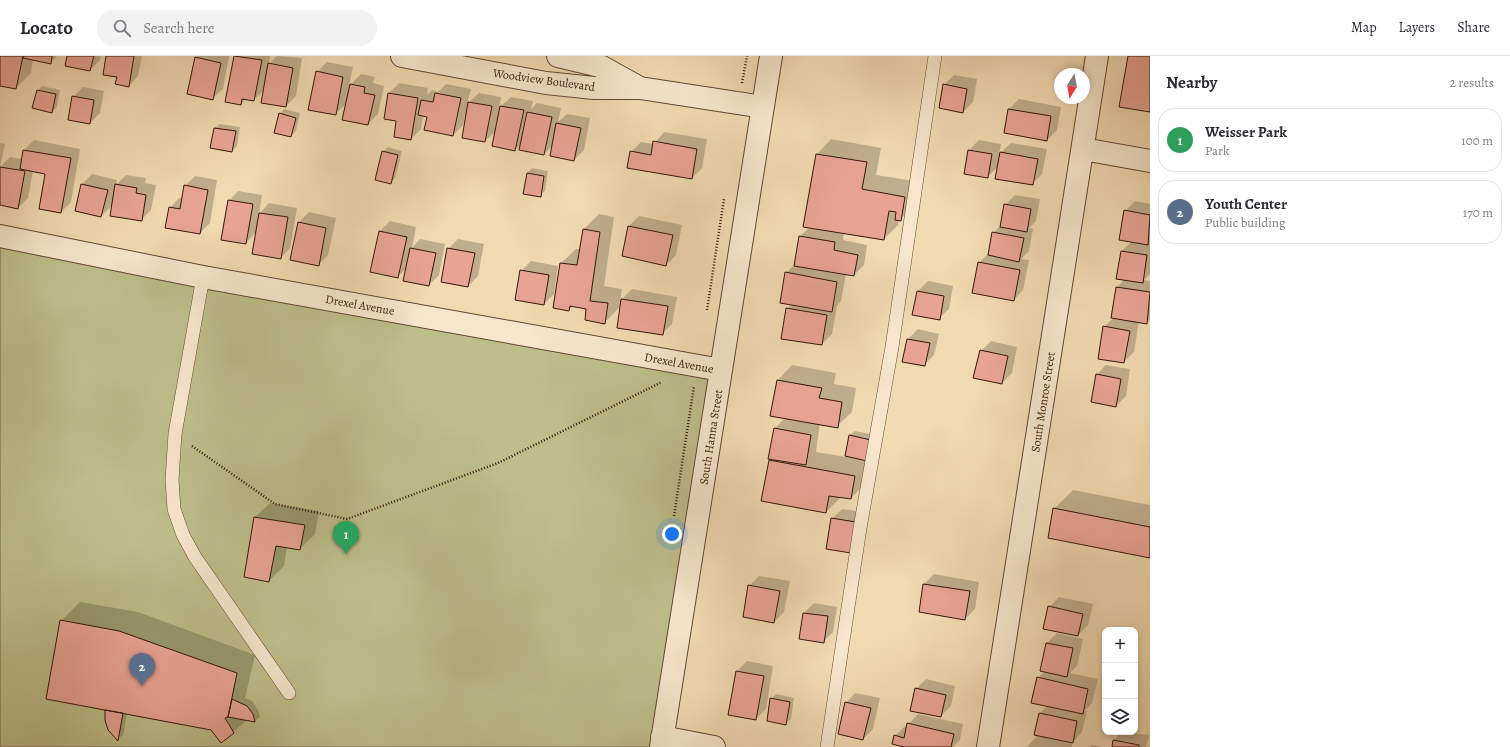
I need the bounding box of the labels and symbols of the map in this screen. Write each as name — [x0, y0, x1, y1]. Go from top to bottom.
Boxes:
street label: Woodview Boulevard — [491, 65, 597, 95]
north arrow — [1054, 68, 1090, 104]
street label: Drexel Avenue — [324, 291, 396, 319]
street label: Drexel Avenue — [643, 349, 715, 377]
street label: South Monroe Street — [1027, 351, 1059, 453]
street label: South Hanna Street — [696, 388, 726, 486]
pin: 1 — [333, 521, 359, 554]
your location — [662, 524, 682, 544]
pin: 2 — [129, 653, 155, 686]

